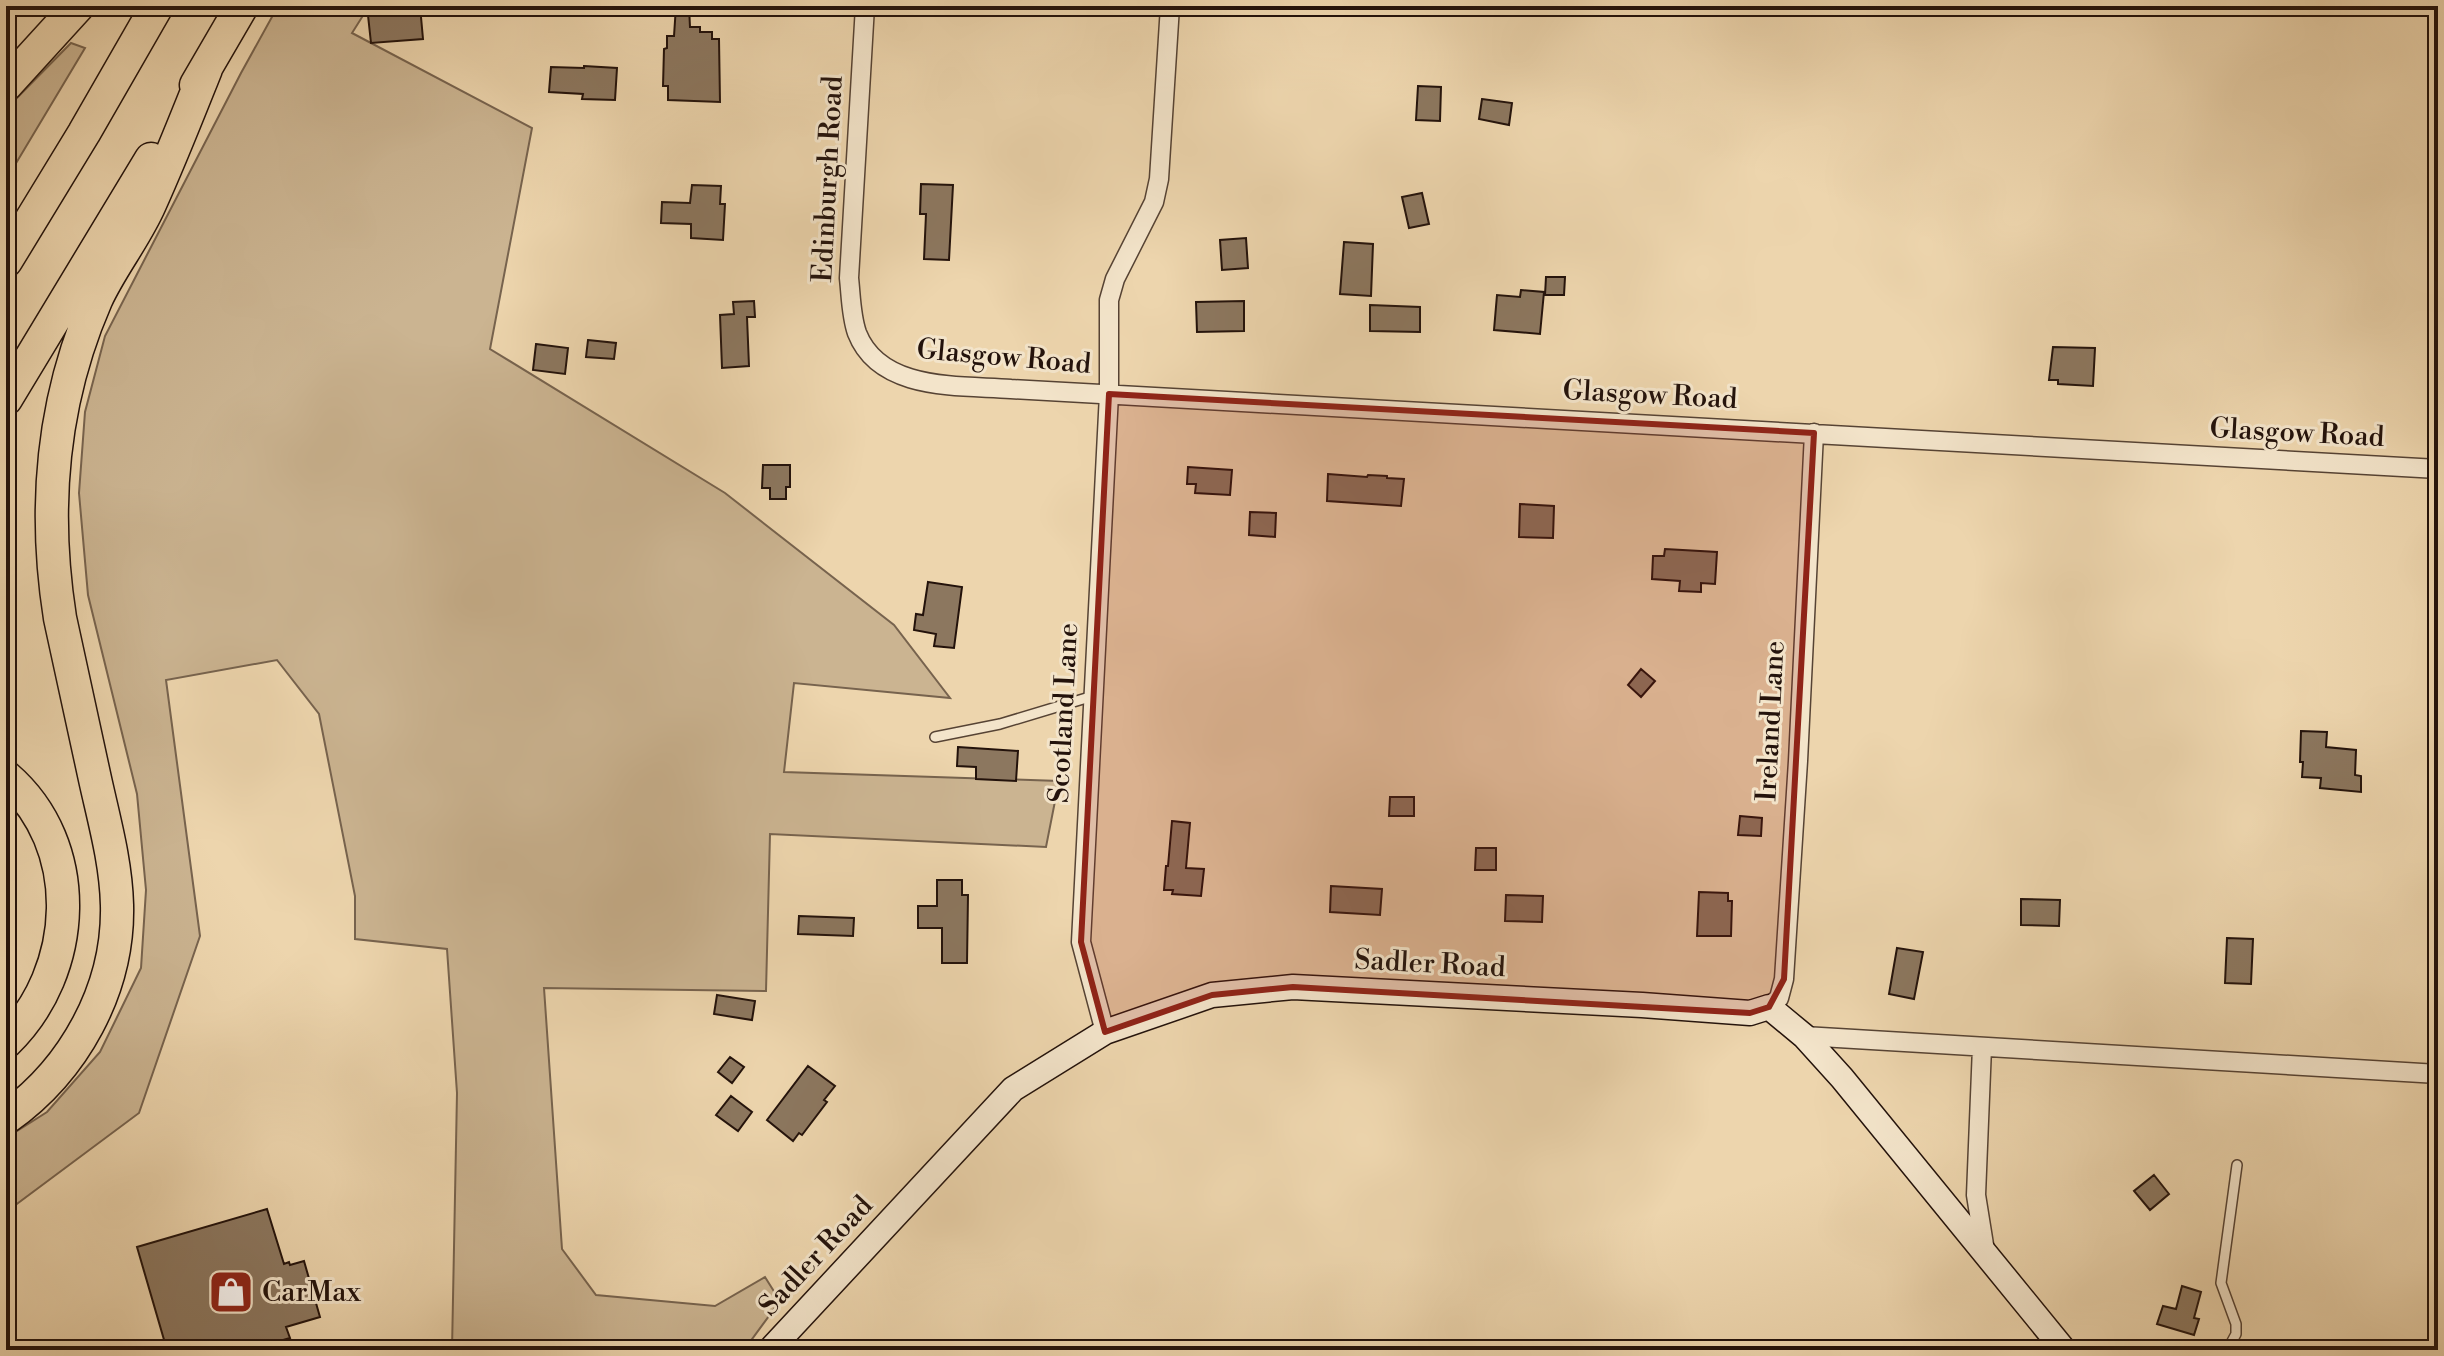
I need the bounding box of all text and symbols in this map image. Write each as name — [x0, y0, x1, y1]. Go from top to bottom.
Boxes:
street label: Edinburgh Road — [805, 75, 851, 283]
street label: Glasgow Road — [915, 332, 1093, 382]
street label: Glasgow Road — [1562, 373, 1738, 417]
street label: Glasgow Road — [2209, 411, 2385, 455]
street label: Scotland Lane — [1042, 622, 1086, 804]
street label: Ireland Lane — [1749, 640, 1793, 802]
street label: Sadler Road — [1354, 943, 1507, 985]
street label: Sadler Road — [752, 1189, 880, 1323]
shop icon: CarMax — [207, 1268, 255, 1316]
place label: CarMax — [262, 1275, 361, 1310]

